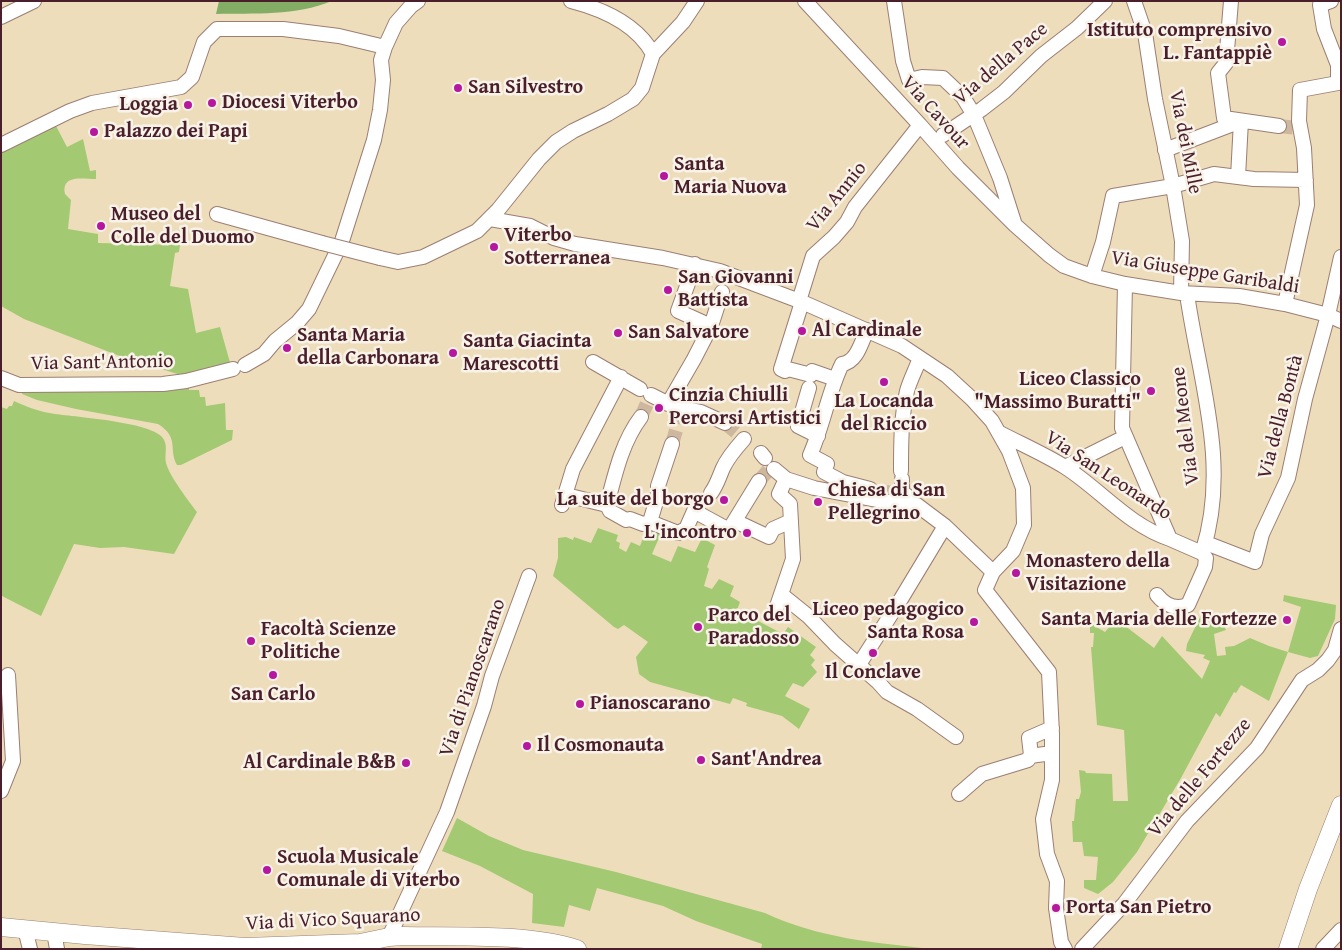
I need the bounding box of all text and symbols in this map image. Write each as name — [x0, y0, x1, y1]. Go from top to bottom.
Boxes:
street label: Via della Pace — [949, 17, 1053, 111]
place label: Istituto comprensivo L. Fantappiè — [1087, 19, 1272, 66]
marker: Istituto comprensivo L. Fantappiè — [1276, 36, 1288, 48]
street label: Via Cavour — [895, 71, 975, 155]
place label: San Silvestro — [468, 76, 583, 100]
marker: San Silvestro — [452, 82, 464, 94]
street label: Via dei Mille — [1163, 88, 1207, 196]
place label: Diocesi Viterbo — [222, 91, 358, 115]
place label: Loggia — [119, 93, 178, 117]
marker: Diocesi Viterbo — [206, 97, 218, 109]
marker: Loggia — [182, 99, 194, 111]
place label: Palazzo dei Papi — [104, 120, 248, 144]
marker: Palazzo dei Papi — [88, 126, 100, 138]
place label: Santa Maria Nuova — [674, 153, 787, 200]
street label: Via Annio — [802, 157, 872, 237]
marker: Santa Maria Nuova — [658, 170, 670, 182]
place label: Museo del Colle del Duomo — [111, 203, 254, 250]
marker: Museo del Colle del Duomo — [95, 220, 107, 232]
place label: Viterbo Sotterranea — [504, 224, 610, 271]
marker: Viterbo Sotterranea — [488, 241, 500, 253]
street label: Via Giuseppe Garibaldi — [1109, 246, 1301, 300]
place label: San Giovanni Battista — [678, 266, 794, 313]
marker: San Giovanni Battista — [662, 284, 674, 296]
place label: Al Cardinale — [812, 319, 922, 343]
place label: San Salvatore — [628, 321, 749, 345]
place label: Santa Maria della Carbonara — [297, 324, 439, 371]
marker: Al Cardinale — [796, 325, 808, 337]
marker: San Salvatore — [612, 327, 624, 339]
place label: Santa Giacinta Marescotti — [463, 330, 591, 377]
marker: Santa Maria della Carbonara — [281, 342, 293, 354]
marker: Santa Giacinta Marescotti — [447, 347, 459, 359]
street label: Via Sant'Antonio — [30, 350, 174, 376]
street label: Via della Bontà — [1253, 353, 1309, 481]
street label: Via del Meone — [1167, 365, 1205, 487]
place label: Liceo Classico "Massimo Buratti" — [974, 368, 1141, 415]
marker: La Locanda del Riccio — [878, 376, 890, 388]
place label: Cinzia Chiulli Percorsi Artistici — [669, 384, 821, 431]
marker: Liceo Classico "Massimo Buratti" — [1145, 385, 1157, 397]
place label: La Locanda del Riccio — [834, 390, 934, 437]
marker: Cinzia Chiulli Percorsi Artistici — [653, 402, 665, 414]
street label: Via San Leonardo — [1040, 426, 1176, 526]
place label: Chiesa di San Pellegrino — [828, 479, 945, 526]
place label: La suite del borgo — [557, 488, 714, 512]
marker: La suite del borgo — [718, 494, 730, 506]
marker: Chiesa di San Pellegrino — [812, 496, 824, 508]
place label: L'incontro — [644, 521, 737, 545]
marker: L'incontro — [741, 527, 753, 539]
place label: Monastero della Visitazione — [1026, 550, 1170, 597]
marker: Monastero della Visitazione — [1010, 567, 1022, 579]
street label: Via di Pianoscarano — [435, 596, 511, 760]
place label: Liceo pedagogico Santa Rosa — [813, 598, 964, 645]
place label: Parco del Paradosso — [708, 604, 799, 651]
place label: Santa Maria delle Fortezze — [1041, 608, 1277, 632]
marker: Santa Maria delle Fortezze — [1281, 614, 1293, 626]
marker: Liceo pedagogico Santa Rosa — [968, 616, 980, 628]
place label: Facoltà Scienze Politiche — [261, 618, 396, 665]
marker: Parco del Paradosso — [692, 621, 704, 633]
marker: Facoltà Scienze Politiche — [245, 635, 257, 647]
marker: Il Conclave — [867, 647, 879, 659]
place label: Il Conclave — [825, 661, 921, 685]
marker: San Carlo — [267, 669, 279, 681]
place label: San Carlo — [231, 683, 315, 707]
place label: Pianoscarano — [590, 692, 710, 716]
marker: Pianoscarano — [574, 698, 586, 710]
street label: Via delle Fortezze — [1143, 713, 1257, 843]
place label: Il Cosmonauta — [537, 734, 664, 758]
marker: Il Cosmonauta — [521, 740, 533, 752]
place label: Sant'Andrea — [711, 748, 822, 772]
place label: Al Cardinale B&B — [243, 751, 396, 775]
marker: Sant'Andrea — [695, 754, 707, 766]
marker: Al Cardinale B&B — [400, 757, 412, 769]
place label: Scuola Musicale Comunale di Viterbo — [277, 846, 460, 893]
marker: Scuola Musicale Comunale di Viterbo — [261, 864, 273, 876]
place label: Porta San Pietro — [1066, 896, 1211, 920]
marker: Porta San Pietro — [1050, 902, 1062, 914]
street label: Via di Vico Squarano — [245, 903, 421, 937]

